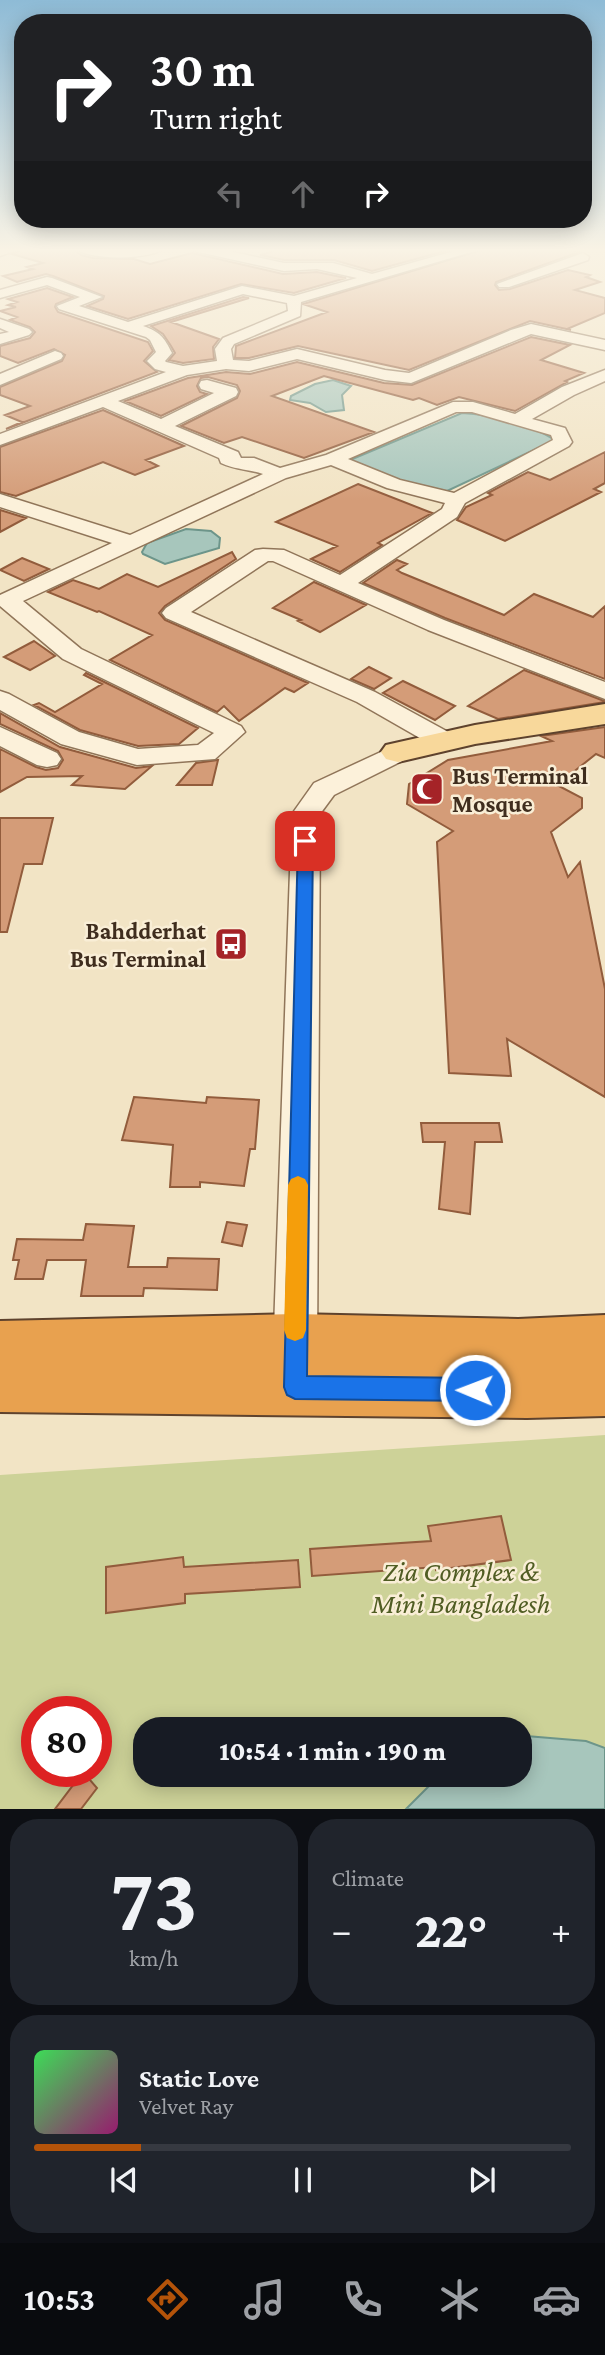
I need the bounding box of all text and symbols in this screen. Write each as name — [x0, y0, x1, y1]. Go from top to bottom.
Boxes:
icon: right — [35, 42, 126, 133]
text: 30 m — [150, 42, 255, 97]
text: Turn right — [150, 100, 282, 136]
icon: left — [211, 175, 249, 213]
icon: ahead — [284, 175, 322, 213]
icon: right — [357, 175, 395, 213]
place label: Bus Terminal Mosque — [452, 762, 588, 817]
mosque icon: Bus Terminal Mosque — [408, 770, 446, 808]
pin — [275, 811, 335, 871]
icon: arrive — [286, 822, 324, 860]
place label: Bahdderhat Bus Terminal — [70, 917, 206, 972]
bus stop icon: Bahdderhat Bus Terminal — [212, 925, 250, 963]
position arrow — [438, 1353, 512, 1427]
park label: Zia Complex & Mini Bangladesh — [371, 1556, 550, 1619]
speed limit sign: 80 — [21, 1696, 112, 1787]
text: 10:54 · 1 min · 190 m — [219, 1737, 446, 1766]
text: 73 — [110, 1848, 198, 1950]
text: Climate — [332, 1865, 404, 1891]
text: 22° — [414, 1900, 488, 1958]
text: − — [332, 1909, 352, 1951]
text: + — [551, 1909, 571, 1951]
text: km/h — [129, 1945, 179, 1971]
text: Static Love — [139, 2064, 259, 2093]
text: Velvet Ray — [139, 2093, 233, 2119]
icon: previous — [105, 2161, 143, 2199]
icon: pause — [284, 2161, 322, 2199]
icon: next — [463, 2161, 501, 2199]
icon: directions — [143, 2275, 192, 2324]
icon: music — [240, 2275, 289, 2324]
icon: phone — [338, 2275, 387, 2324]
icon: climate — [435, 2275, 484, 2324]
icon: car — [532, 2275, 581, 2324]
text: 10:53 — [24, 2281, 95, 2317]

